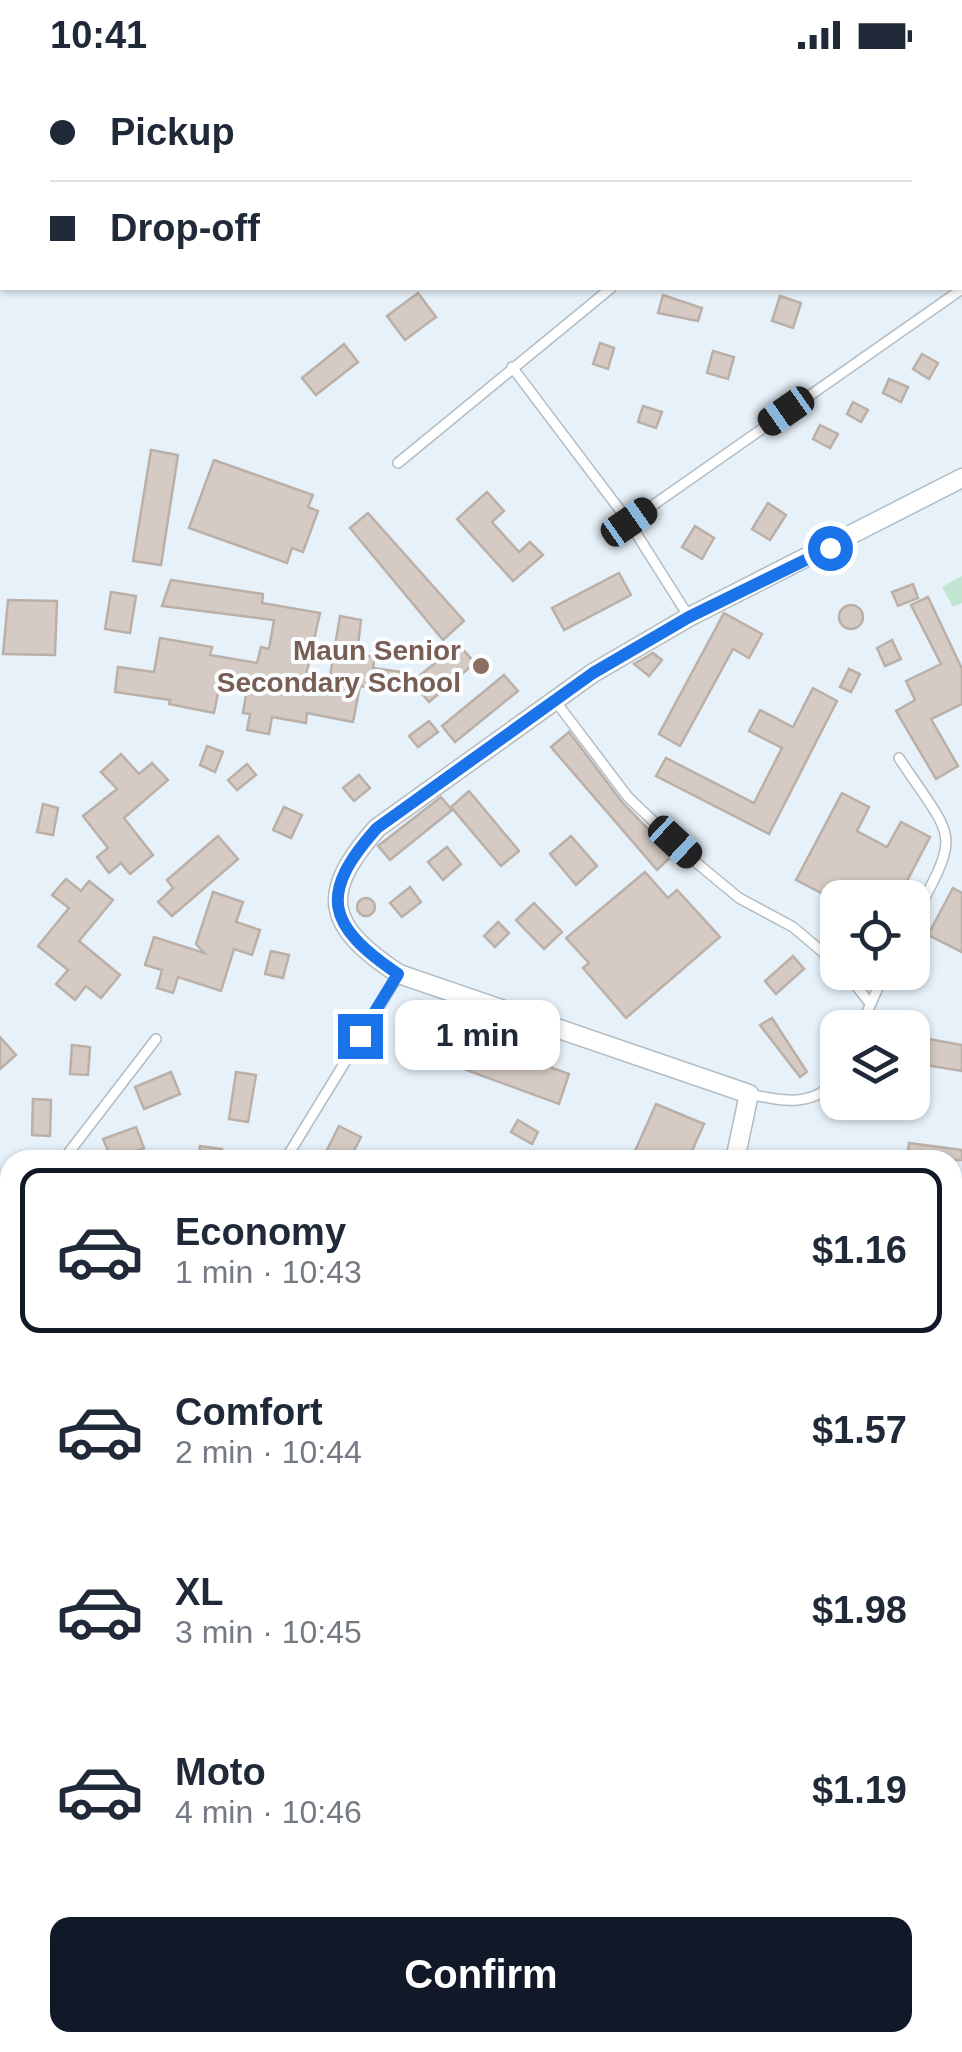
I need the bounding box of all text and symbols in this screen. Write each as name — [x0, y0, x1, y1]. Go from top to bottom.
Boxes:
text: 10:41 — [50, 14, 147, 56]
text: Pickup — [110, 111, 235, 153]
text: Drop-off — [110, 207, 260, 249]
car — [753, 382, 819, 440]
car — [596, 493, 662, 551]
route start — [808, 526, 853, 571]
place label: Maun Senior Secondary School — [217, 635, 461, 698]
marker: Maun Senior Secondary School — [470, 655, 492, 677]
car — [643, 811, 707, 873]
map controls — [820, 880, 930, 1120]
button: locate — [820, 880, 930, 990]
callout: 1 min — [395, 1001, 560, 1071]
button: layers — [820, 1010, 930, 1120]
route end — [338, 1014, 383, 1059]
text: 1 min — [436, 1017, 519, 1053]
icon: car — [55, 1206, 145, 1296]
text: Economy — [175, 1211, 346, 1253]
text: $1.16 — [812, 1229, 907, 1271]
text: 1 min · 10:43 — [175, 1254, 362, 1290]
icon: car — [55, 1386, 145, 1476]
text: Comfort — [175, 1391, 323, 1433]
text: $1.57 — [812, 1409, 907, 1451]
text: 2 min · 10:44 — [175, 1434, 362, 1470]
icon: car — [55, 1566, 145, 1656]
text: XL — [175, 1571, 224, 1613]
text: $1.98 — [812, 1589, 907, 1631]
text: 3 min · 10:45 — [175, 1614, 362, 1650]
icon: car — [55, 1746, 145, 1836]
text: Moto — [175, 1751, 266, 1793]
text: $1.19 — [812, 1769, 907, 1811]
text: 4 min · 10:46 — [175, 1794, 362, 1830]
button: Confirm — [50, 1917, 912, 2032]

